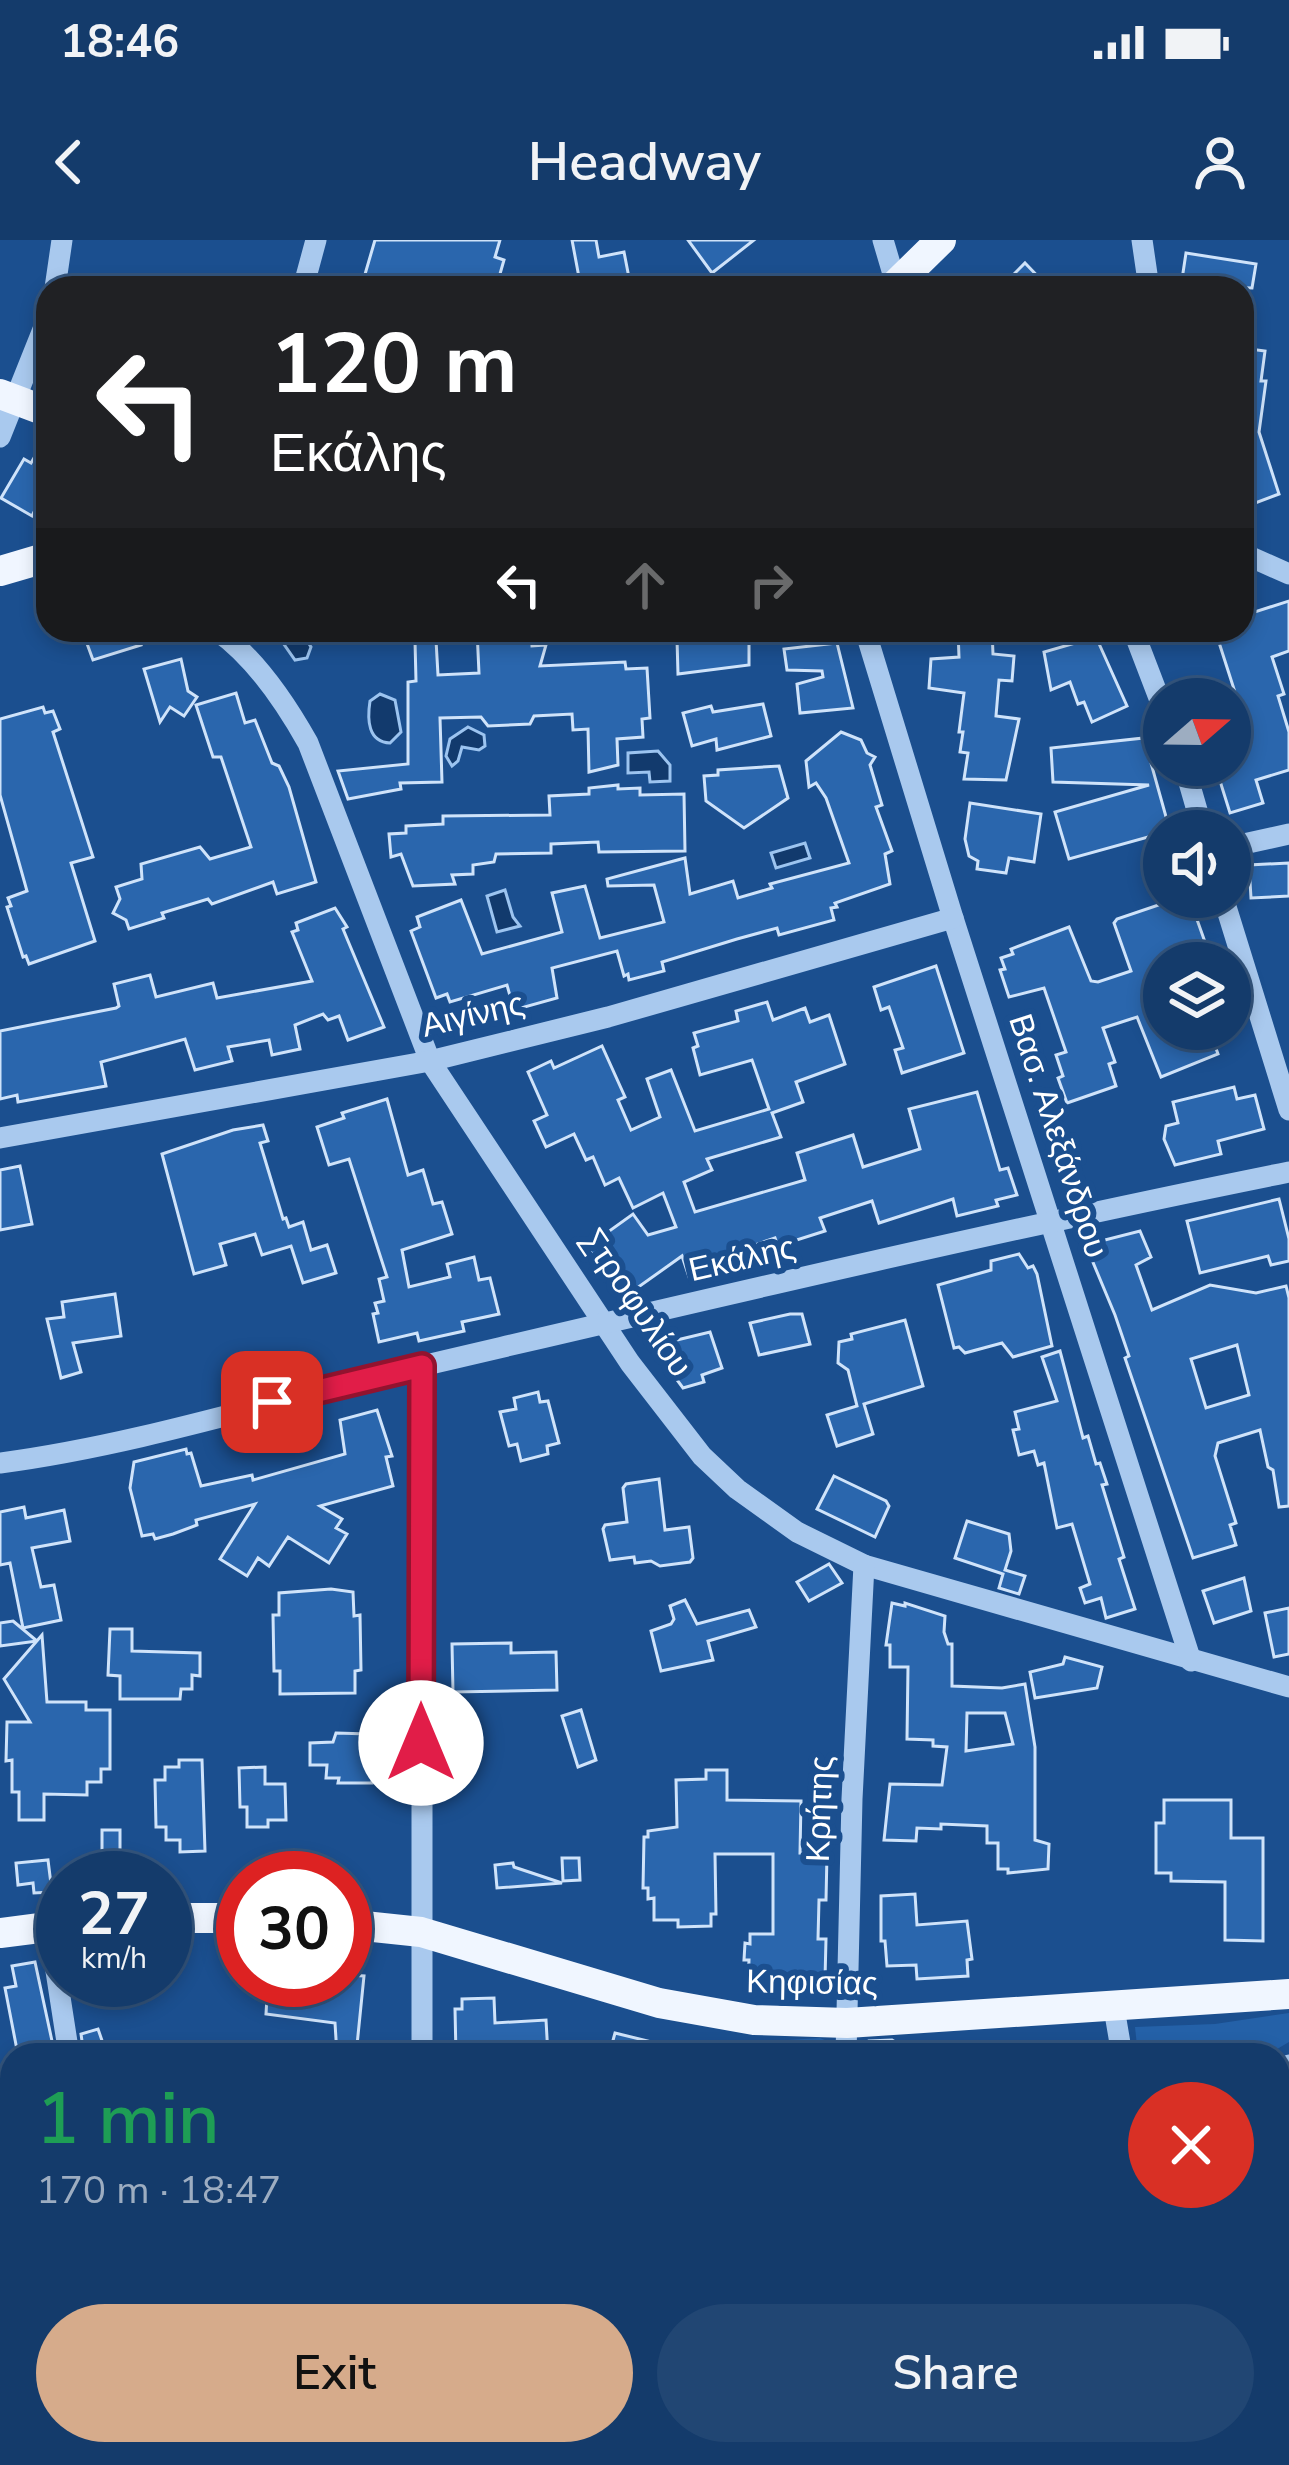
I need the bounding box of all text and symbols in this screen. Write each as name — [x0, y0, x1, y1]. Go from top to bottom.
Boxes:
text: 18:46 — [60, 12, 179, 73]
text: Headway — [528, 125, 761, 199]
icon: back — [36, 129, 102, 195]
icon: person — [1187, 129, 1253, 195]
text: 120 m — [270, 307, 518, 422]
icon: left — [72, 324, 228, 480]
text: Εκάλης — [270, 416, 447, 490]
icon: left — [486, 552, 552, 618]
icon: ahead — [612, 552, 678, 618]
icon: right — [738, 552, 804, 618]
north arrow — [1143, 678, 1251, 786]
map controls — [1143, 678, 1251, 1050]
button: sound — [1143, 810, 1251, 918]
button: layers — [1143, 942, 1251, 1050]
street label: Αιγίνης — [417, 981, 529, 1049]
street label: Βασ. Αλεξάνδρου — [997, 1008, 1119, 1264]
street label: Στροφυλίου — [570, 1220, 702, 1386]
street label: Εκάλης — [684, 1225, 800, 1293]
pin — [221, 1351, 323, 1453]
icon: arrive — [239, 1369, 305, 1435]
position arrow — [358, 1680, 484, 1806]
street label: Κρήτης — [796, 1755, 844, 1863]
speed limit sign: 30 — [216, 1851, 372, 2007]
text: 27 — [78, 1873, 150, 1955]
text: km/h — [81, 1938, 147, 1979]
street label: Κηφισίας — [746, 1959, 878, 2007]
text: 1 min — [36, 2070, 219, 2168]
button: close — [1128, 2082, 1254, 2208]
text: 170 m · 18:47 — [36, 2164, 281, 2217]
button: Exit — [36, 2304, 633, 2442]
button: Share — [657, 2304, 1254, 2442]

